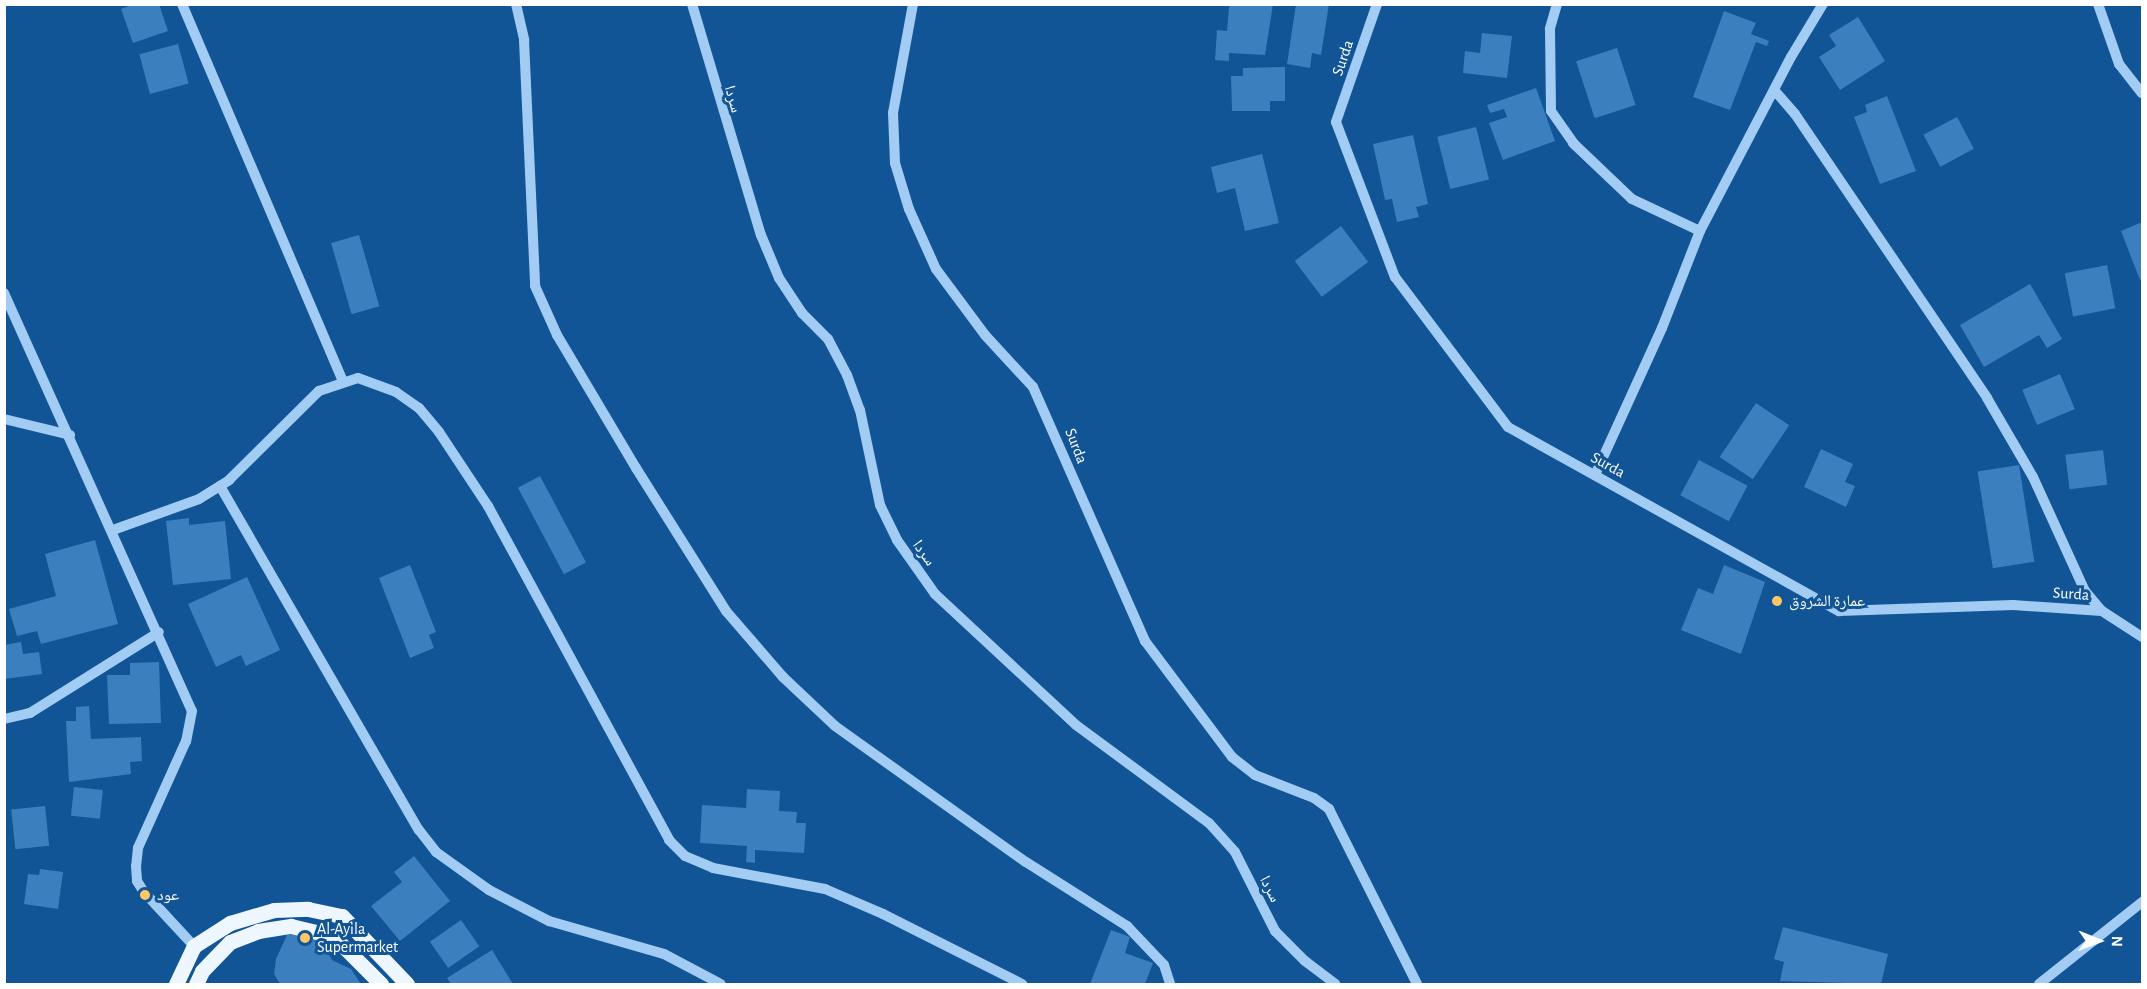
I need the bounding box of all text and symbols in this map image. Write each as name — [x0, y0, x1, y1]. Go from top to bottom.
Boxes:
street label: Surda — [1328, 38, 1358, 78]
street label: سردا — [720, 83, 746, 115]
street label: Surda — [1061, 426, 1091, 466]
street label: Surda — [1587, 448, 1629, 482]
street label: سردا — [908, 536, 940, 570]
street label: Surda — [2052, 583, 2090, 605]
place label: عمارة الشروق — [1789, 591, 1865, 611]
marker: عمارة الشروق — [1770, 594, 1784, 608]
street label: سردا — [1255, 872, 1285, 906]
place label: عود — [157, 885, 179, 905]
marker: عود — [138, 888, 152, 902]
north arrow — [2069, 911, 2129, 971]
place label: Al-Ayila Supermarket — [317, 919, 398, 957]
marker: Al-Ayila Supermarket — [298, 931, 312, 945]
text: N — [2109, 936, 2125, 947]

